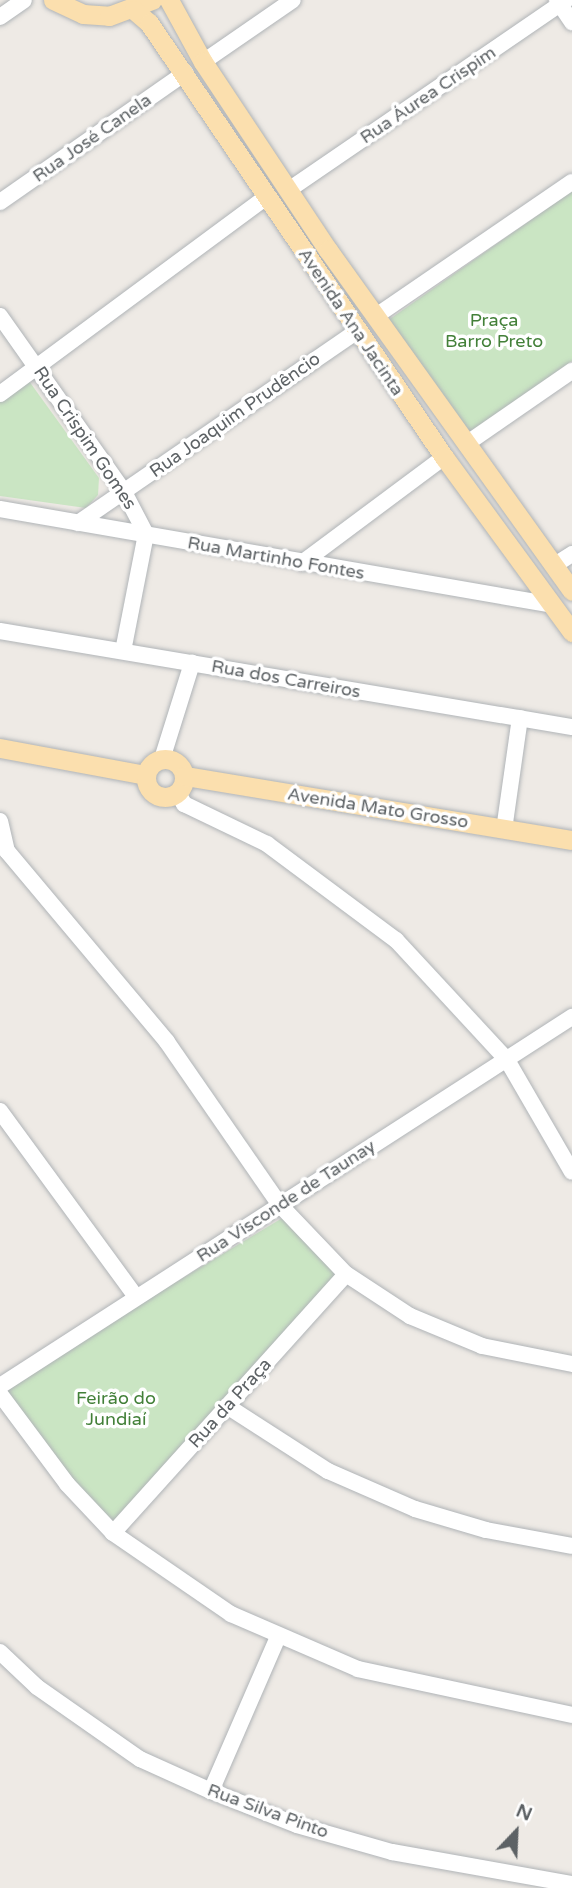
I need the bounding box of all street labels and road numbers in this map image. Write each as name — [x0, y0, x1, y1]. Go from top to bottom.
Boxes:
street label: Rua Áurea Crispim — [356, 42, 500, 148]
street label: Rua José Canela — [29, 89, 155, 187]
street label: Avenida Ana Jacinta — [294, 244, 408, 400]
street label: Rua Joaquim Prudêncio — [146, 348, 324, 482]
street label: Rua Crispim Gomes — [29, 362, 141, 514]
street label: Rua Martinho Fontes — [186, 532, 366, 584]
street label: Rua dos Carreiros — [210, 655, 362, 703]
street label: Avenida Mato Grosso — [286, 783, 470, 833]
street label: Rua Visconde de Taunay — [192, 1135, 380, 1267]
street label: Rua da Praça — [184, 1354, 276, 1452]
street label: Rua Silva Pinto — [204, 1779, 332, 1843]

